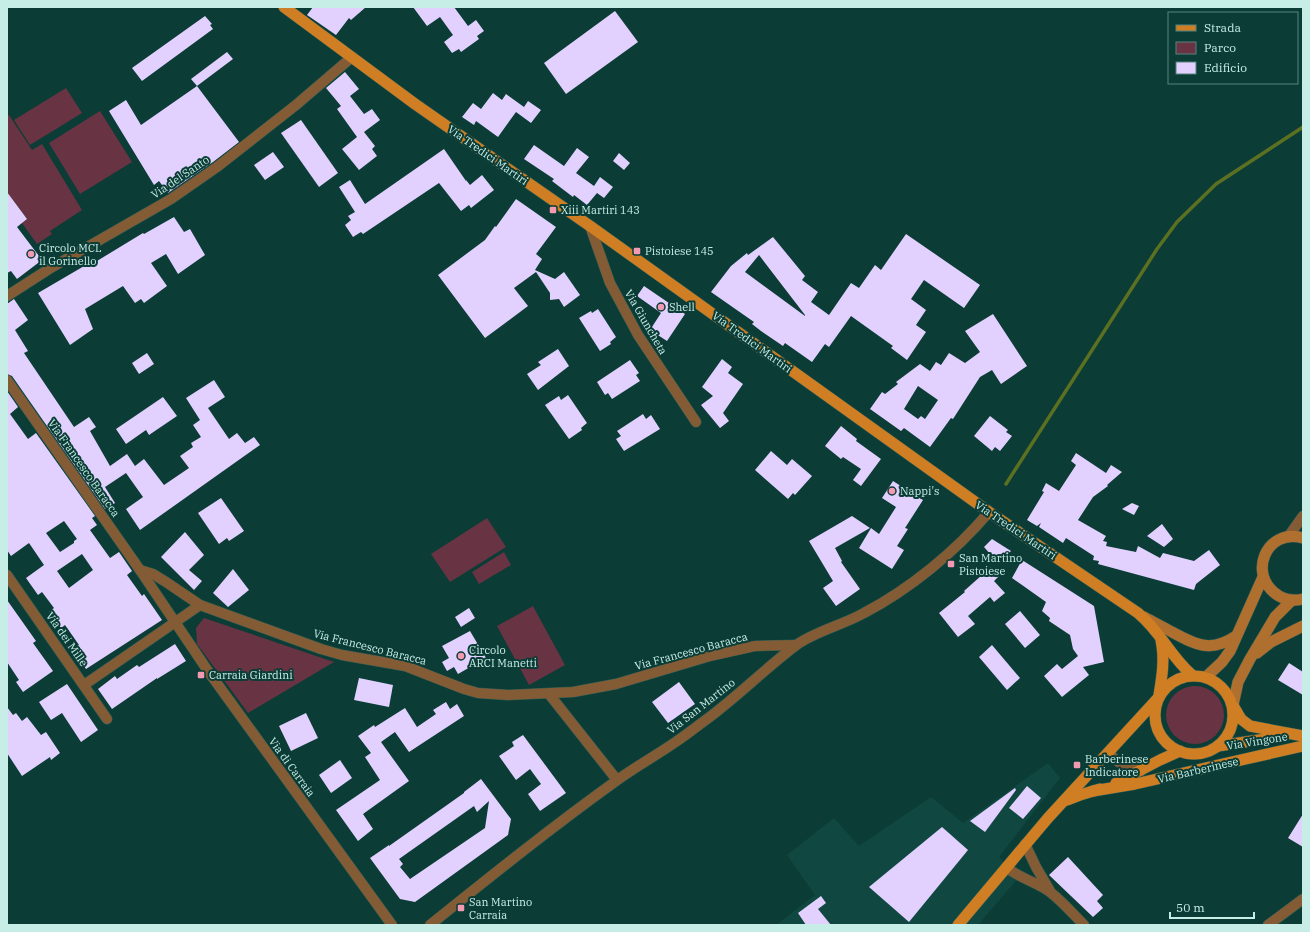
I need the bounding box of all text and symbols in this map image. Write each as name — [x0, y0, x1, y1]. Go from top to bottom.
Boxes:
legend — [1168, 12, 1298, 84]
text: Strada — [1204, 20, 1241, 35]
text: Parco — [1204, 40, 1236, 55]
text: Edificio — [1204, 60, 1247, 75]
street label: Via Tredici Martiri — [445, 122, 531, 188]
street label: Via del Santo — [148, 152, 212, 202]
place label: Xiii Martiri 143 — [561, 203, 640, 217]
marker: Xiii Martiri 143 — [548, 205, 558, 215]
place label: Circolo MCL il Gorinello — [39, 241, 102, 268]
place label: Pistoiese 145 — [645, 244, 714, 258]
marker: Pistoiese 145 — [632, 246, 642, 256]
marker: Circolo MCL il Gorinello — [26, 249, 36, 259]
street label: Via Giuncheta — [622, 287, 670, 357]
place label: Shell — [669, 300, 695, 314]
marker: Shell — [656, 302, 666, 312]
street label: Via Tredici Martiri — [709, 308, 795, 376]
street label: Via Francesco Baracca — [45, 416, 123, 520]
place label: Nappi's — [900, 484, 939, 498]
marker: Nappi's — [887, 486, 897, 496]
street label: Via Tredici Martiri — [973, 498, 1060, 563]
place label: San Martino Pistoiese — [959, 551, 1022, 578]
marker: San Martino Pistoiese — [946, 559, 956, 569]
street label: Via dei Mille — [43, 609, 91, 669]
street label: Via Francesco Baracca — [312, 626, 428, 668]
street label: Via Francesco Baracca — [633, 629, 749, 673]
place label: Circolo ARCI Manetti — [469, 643, 538, 670]
marker: Circolo ARCI Manetti — [456, 651, 466, 661]
place label: Carraia Giardini — [209, 668, 293, 682]
marker: Carraia Giardini — [196, 670, 206, 680]
street label: Via San Martino — [664, 675, 738, 737]
street label: Via Vingone — [1225, 729, 1289, 753]
street label: Via di Carraia — [266, 735, 318, 799]
place label: Barberinese Indicatore — [1085, 752, 1148, 779]
street label: Via Barberinese — [1156, 754, 1240, 786]
marker: Barberinese Indicatore — [1072, 760, 1082, 770]
scale bar — [1170, 894, 1254, 920]
place label: San Martino Carraia — [469, 895, 532, 922]
text: 50 m — [1176, 900, 1205, 915]
marker: San Martino Carraia — [456, 903, 466, 913]

